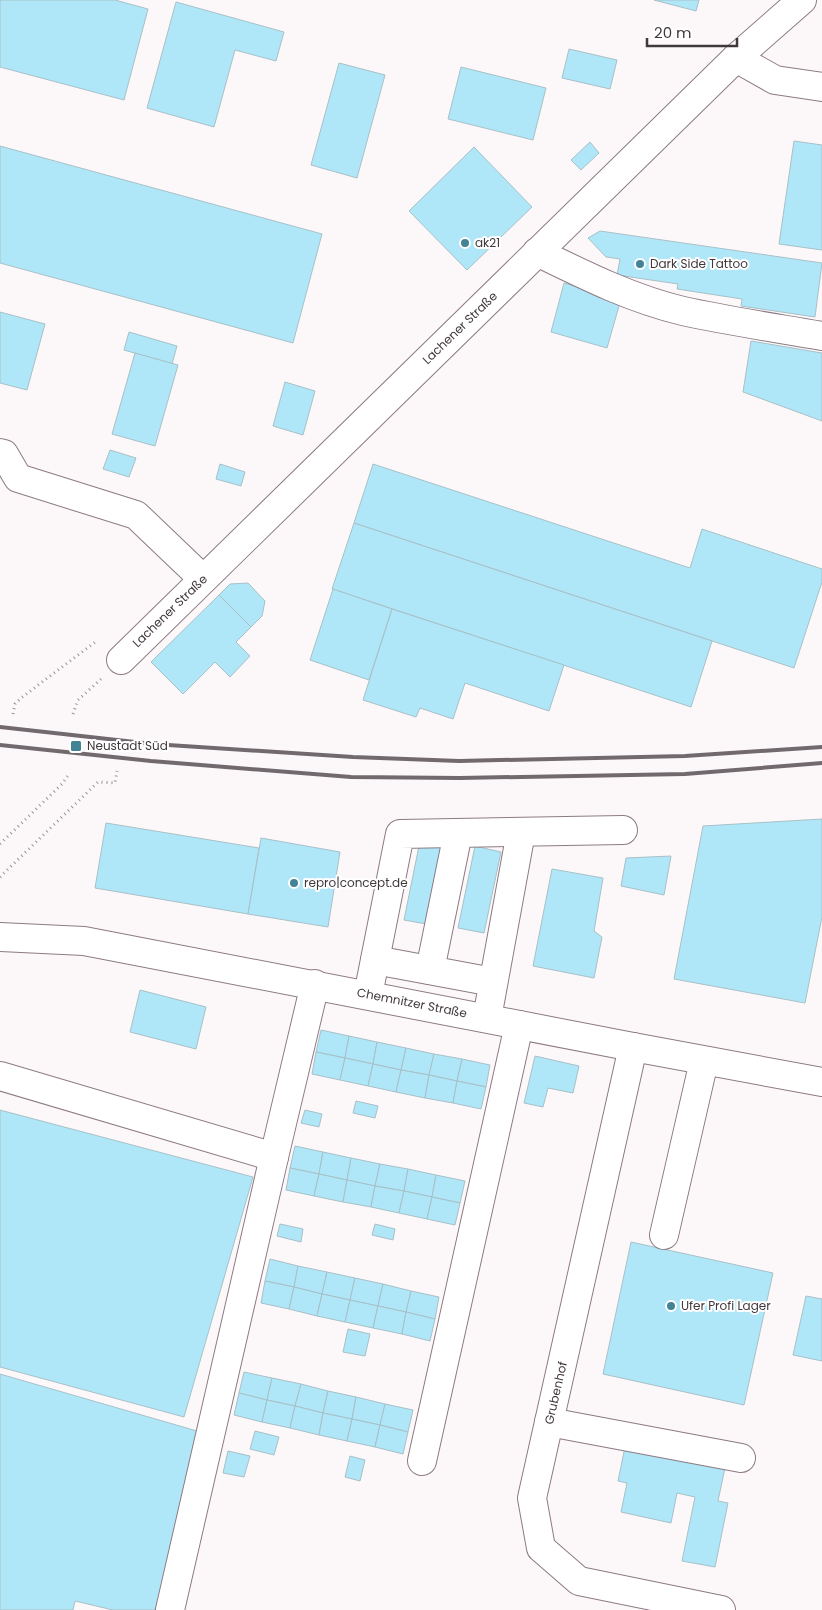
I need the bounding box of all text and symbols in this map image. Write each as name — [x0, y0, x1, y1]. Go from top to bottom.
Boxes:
scale bar — [647, 15, 737, 47]
text: 20 m — [654, 22, 692, 43]
place label: ak21 — [475, 234, 500, 251]
marker: ak21 — [459, 237, 471, 249]
place label: Dark Side Tattoo — [650, 255, 748, 272]
marker: Dark Side Tattoo — [634, 258, 646, 270]
street label: Lachener Straße — [418, 287, 501, 368]
street label: Lachener Straße — [128, 570, 211, 651]
place label: Neustadt Süd — [87, 737, 168, 754]
marker: Neustadt Süd — [69, 739, 83, 753]
place label: repro|concept.de — [304, 874, 408, 891]
marker: repro|concept.de — [288, 877, 300, 889]
street label: Chemnitzer Straße — [356, 983, 469, 1022]
place label: Ufer Profi Lager — [681, 1297, 771, 1314]
marker: Ufer Profi Lager — [665, 1300, 677, 1312]
street label: Grubenhof — [540, 1360, 571, 1426]

